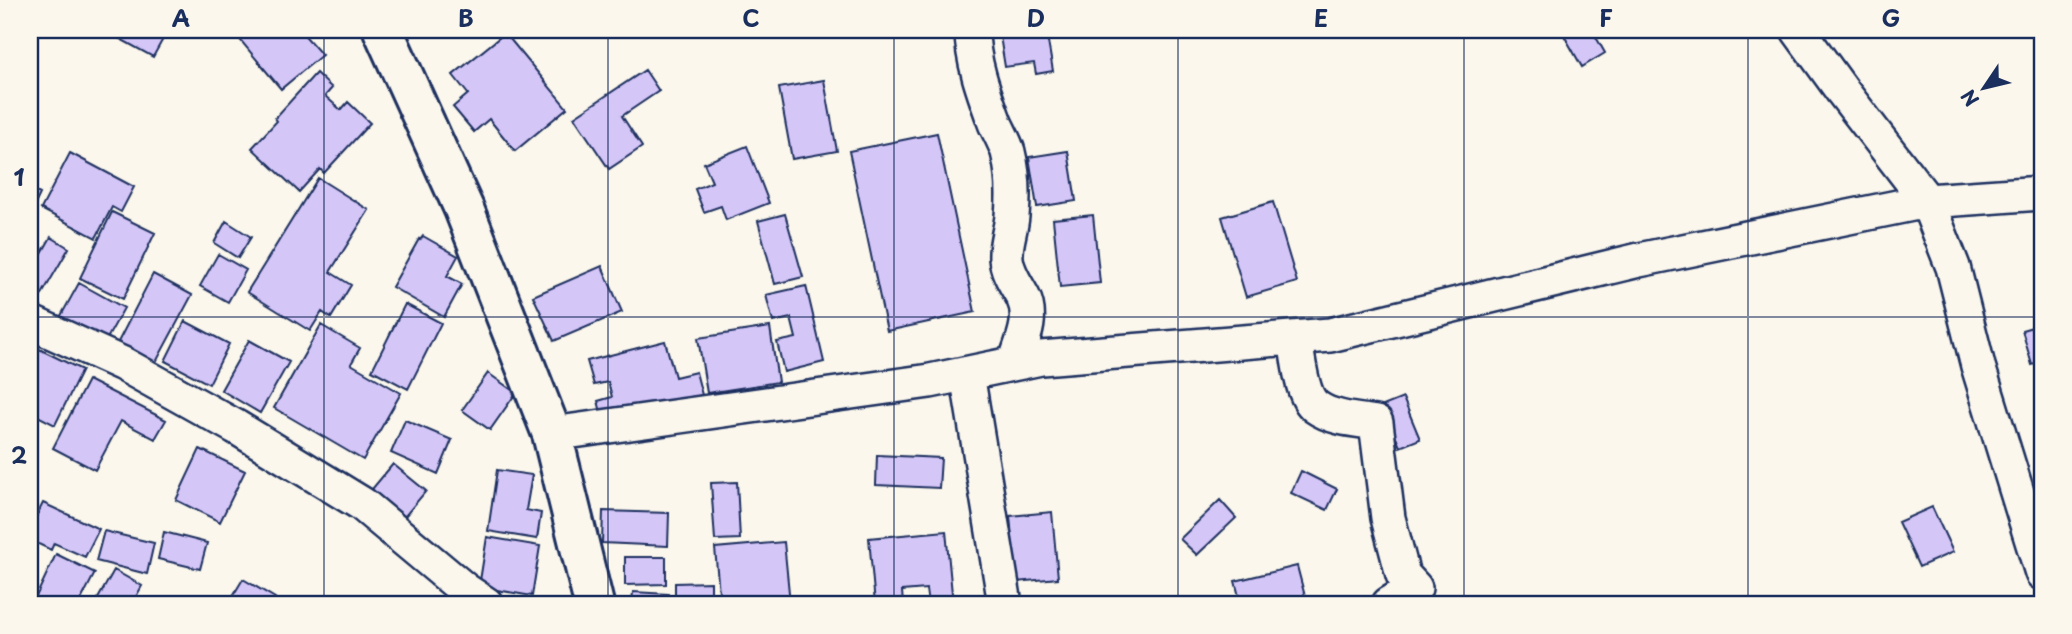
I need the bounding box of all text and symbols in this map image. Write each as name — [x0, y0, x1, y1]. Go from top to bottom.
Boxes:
text: A — [172, 0, 190, 35]
text: B — [458, 0, 474, 35]
text: C — [742, 0, 760, 35]
text: D — [1027, 0, 1045, 35]
text: E — [1314, 0, 1328, 35]
text: F — [1599, 0, 1613, 35]
text: G — [1882, 0, 1900, 35]
north arrow — [1950, 52, 2020, 122]
text: N — [1953, 84, 1985, 113]
text: 1 — [14, 159, 25, 194]
text: 2 — [11, 437, 27, 472]

